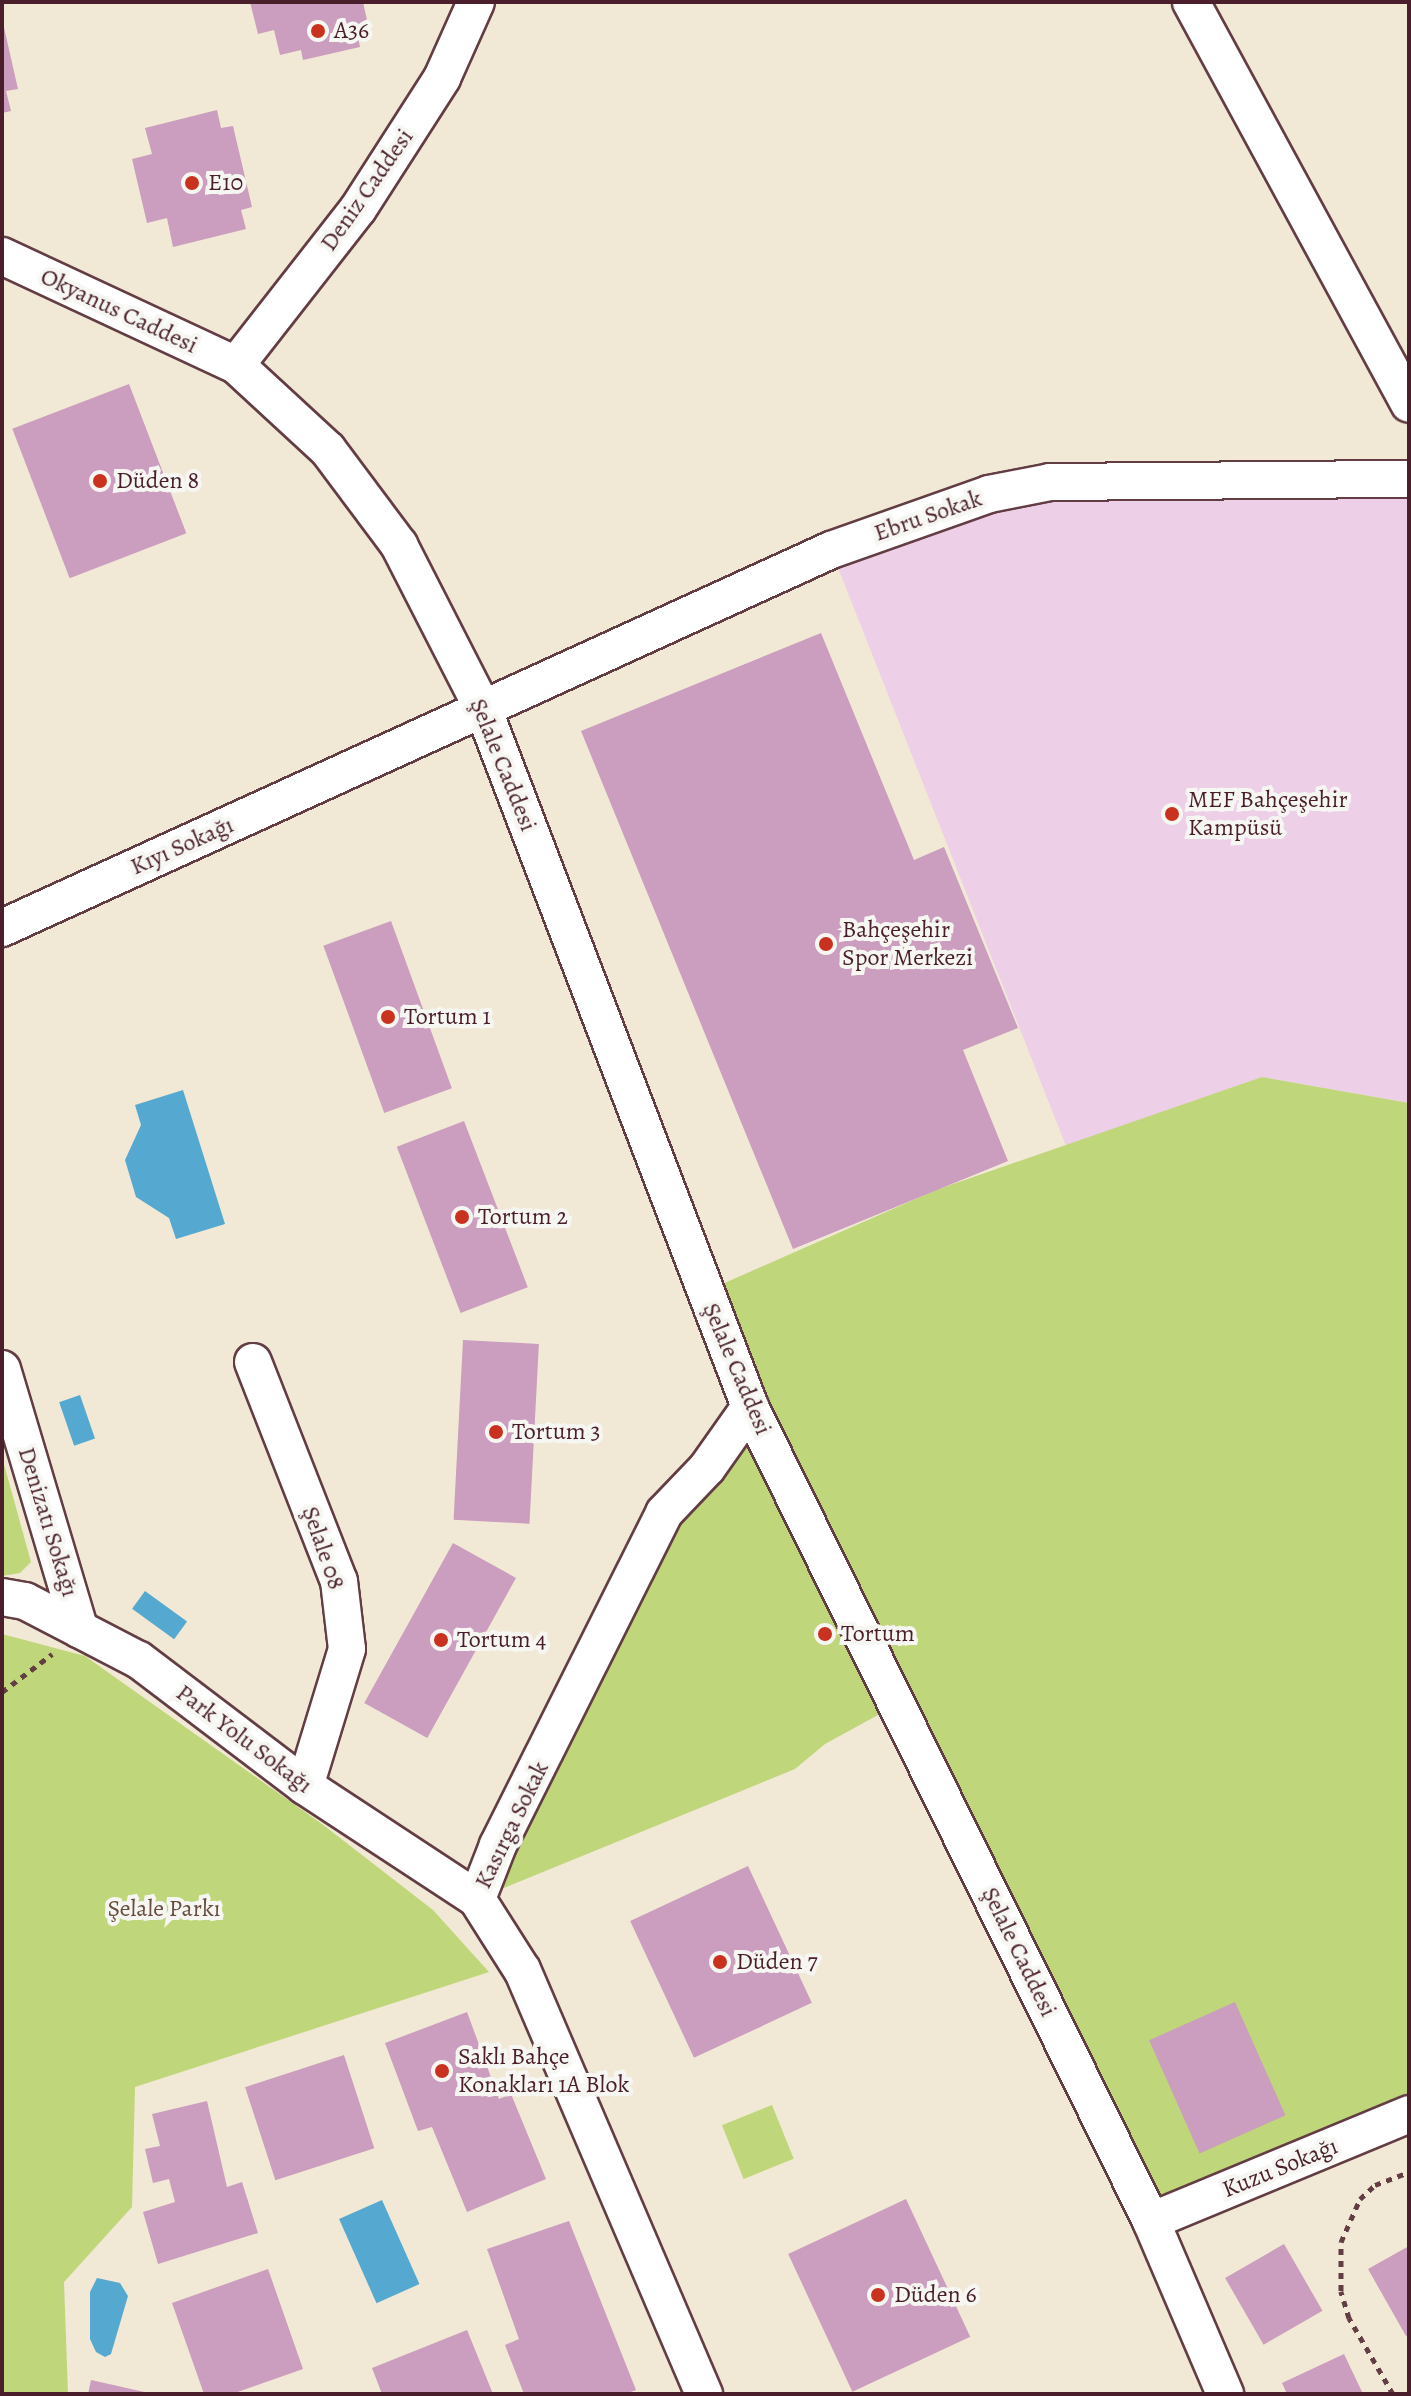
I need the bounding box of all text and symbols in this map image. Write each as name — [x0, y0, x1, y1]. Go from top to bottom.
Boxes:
place label: A36 — [334, 17, 369, 45]
marker: A36 — [309, 22, 327, 40]
street label: Deniz Caddesi — [314, 123, 420, 257]
place label: E10 — [208, 169, 243, 197]
marker: E10 — [183, 174, 201, 192]
street label: Okyanus Caddesi — [36, 262, 202, 360]
place label: Düden 8 — [116, 467, 199, 495]
marker: Düden 8 — [91, 472, 109, 490]
street label: Ebru Sokak — [870, 484, 986, 548]
street label: Şelale Caddesi — [463, 694, 543, 836]
place label: MEF Bahçeşehir Kampüsü — [1188, 786, 1348, 842]
marker: MEF Bahçeşehir Kampüsü — [1163, 805, 1181, 823]
street label: Kıyı Sokağı — [126, 811, 238, 881]
place label: Bahçeşehir Spor Merkezi — [842, 916, 973, 972]
marker: Bahçeşehir Spor Merkezi — [817, 935, 835, 953]
place label: Tortum 1 — [404, 1003, 491, 1031]
marker: Tortum 1 — [379, 1008, 397, 1026]
place label: Tortum 2 — [478, 1203, 568, 1231]
marker: Tortum 2 — [453, 1208, 471, 1226]
street label: Şelale Caddesi — [696, 1299, 778, 1439]
place label: Tortum 3 — [512, 1418, 600, 1446]
marker: Tortum 3 — [487, 1423, 505, 1441]
street label: Denizatı Sokağı — [12, 1444, 84, 1600]
street label: Şelale 08 — [295, 1503, 351, 1593]
place label: Tortum — [841, 1620, 915, 1648]
marker: Tortum — [816, 1625, 834, 1643]
place label: Tortum 4 — [457, 1626, 546, 1654]
marker: Tortum 4 — [432, 1631, 450, 1649]
street label: Park Yolu Sokağı — [170, 1678, 318, 1800]
street label: Kasırga Sokak — [469, 1757, 555, 1893]
street label: Şelale Caddesi — [975, 1883, 1063, 2021]
park label: Şelale Parkı — [107, 1895, 221, 1923]
place label: Düden 7 — [736, 1948, 817, 1976]
marker: Düden 7 — [711, 1953, 729, 1971]
place label: Saklı Bahçe Konakları 1A Blok — [458, 2043, 629, 2099]
marker: Saklı Bahçe Konakları 1A Blok — [433, 2062, 451, 2080]
street label: Kuzu Sokağı — [1218, 2132, 1342, 2204]
place label: Düden 6 — [894, 2281, 976, 2309]
marker: Düden 6 — [869, 2286, 887, 2304]

